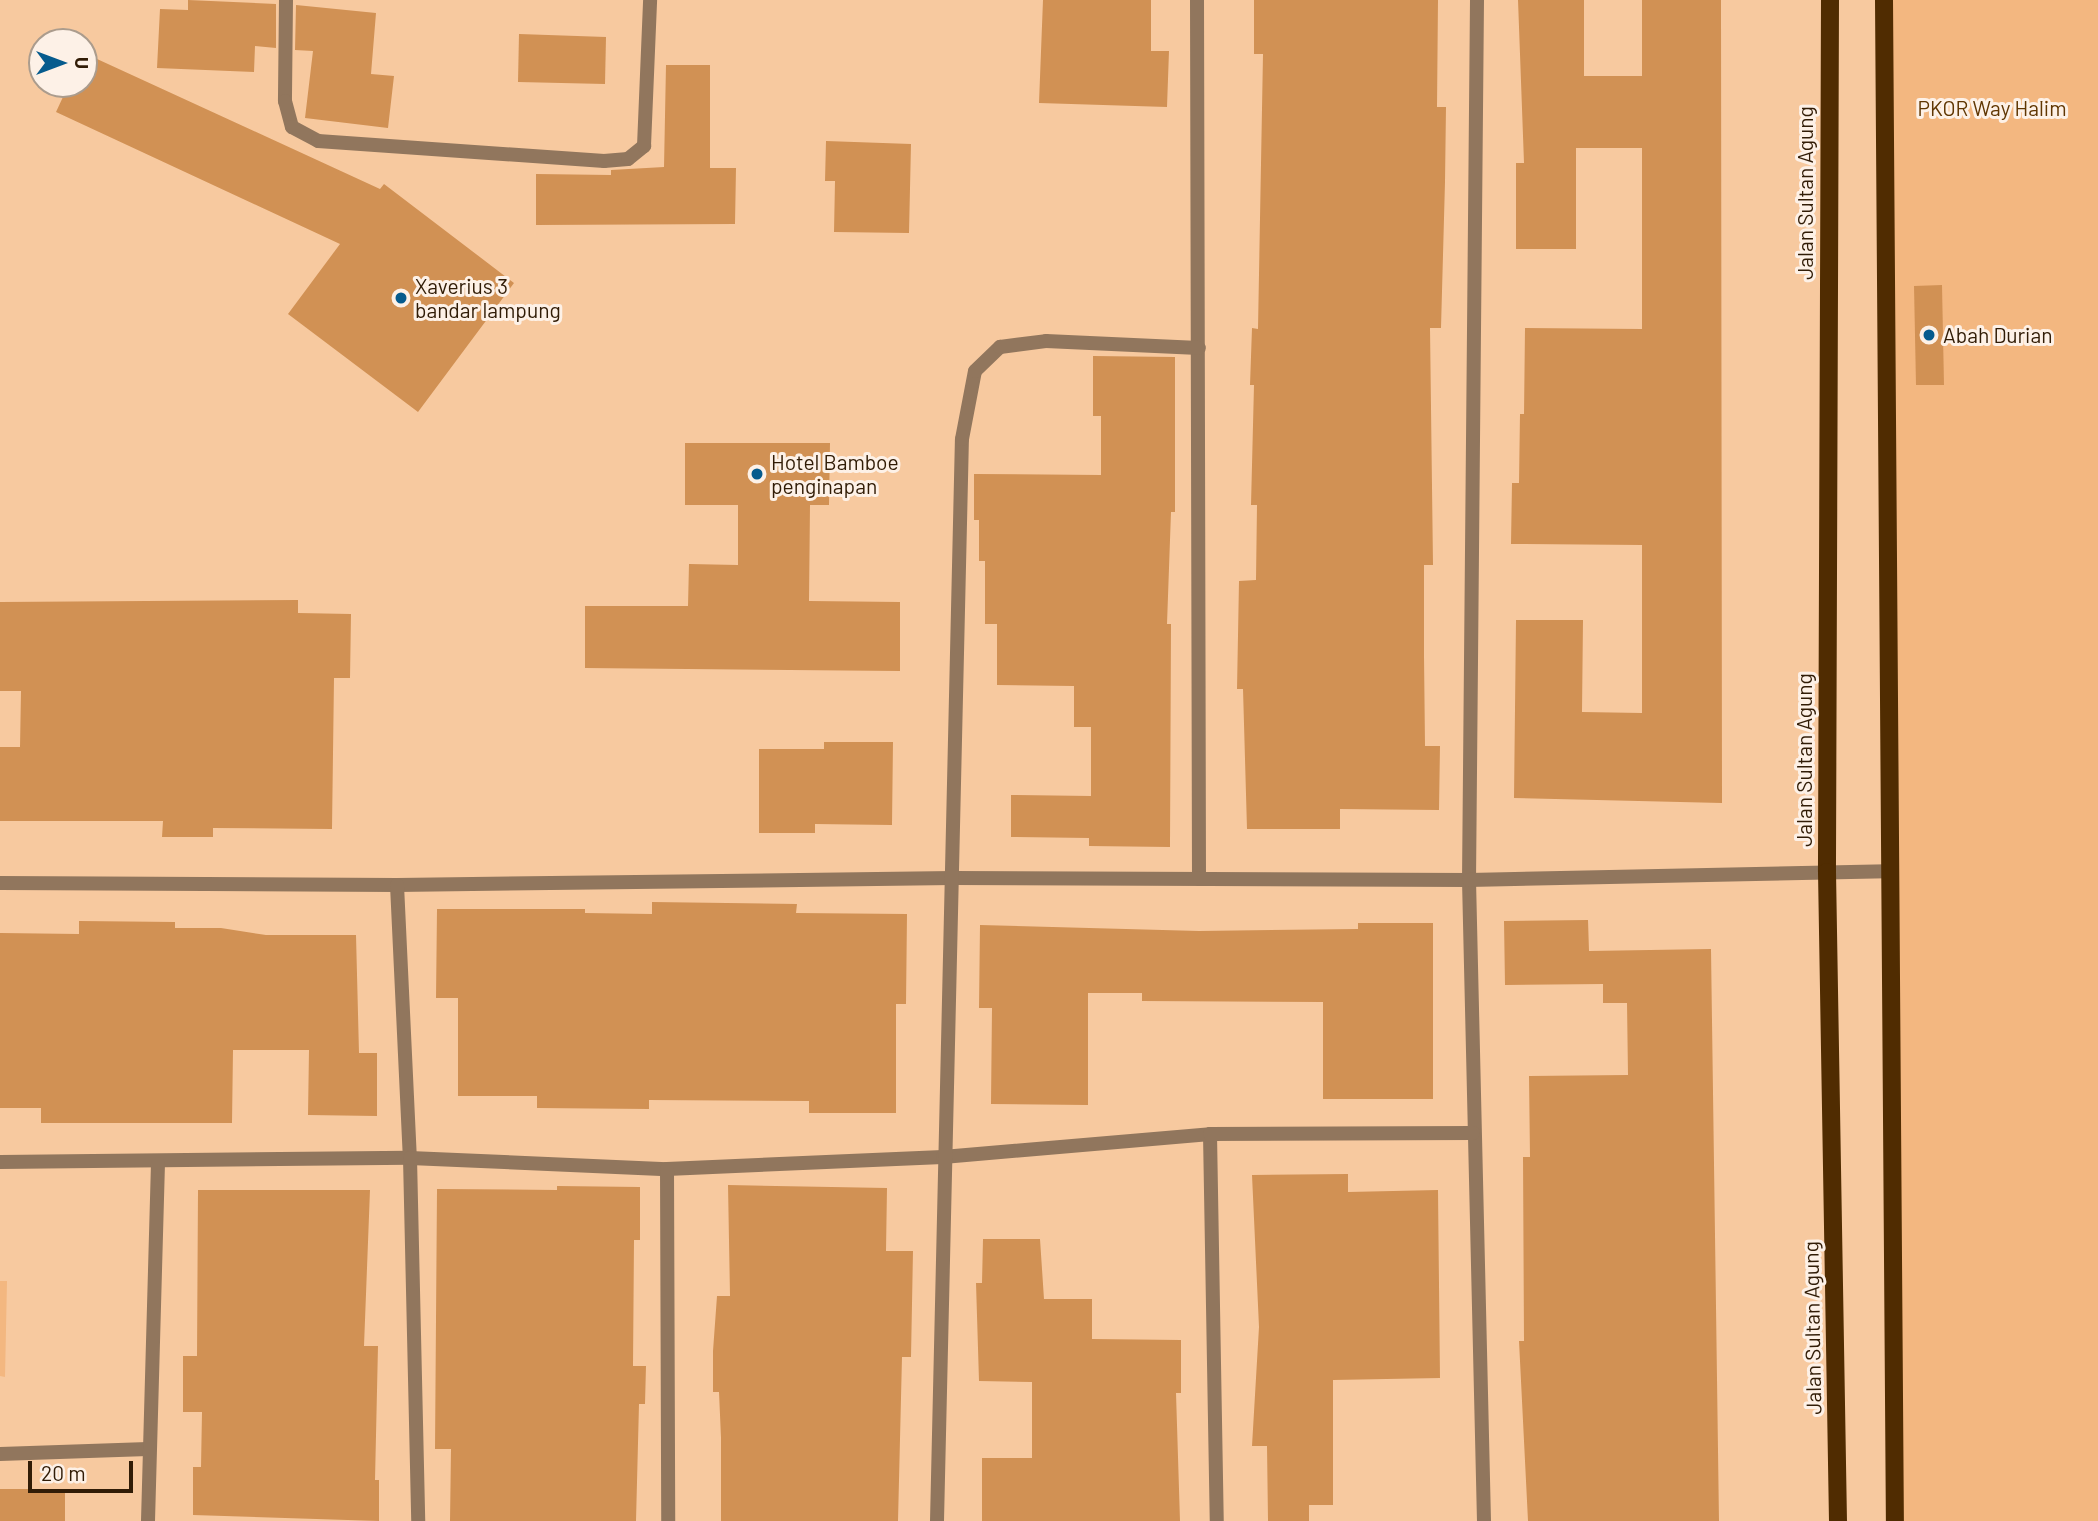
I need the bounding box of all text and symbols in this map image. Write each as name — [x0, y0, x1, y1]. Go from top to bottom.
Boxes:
north arrow — [28, 28, 98, 98]
text: U — [71, 57, 94, 69]
park label: PKOR Way Halim — [1917, 95, 2067, 121]
street label: Jalan Sultan Agung — [1792, 106, 1818, 280]
place label: Xaverius 3 bandar lampung — [415, 273, 561, 323]
marker: Xaverius 3 bandar lampung — [393, 290, 409, 306]
place label: Abah Durian — [1943, 322, 2052, 348]
marker: Abah Durian — [1921, 327, 1937, 343]
place label: Hotel Bamboe penginapan — [771, 449, 899, 499]
marker: Hotel Bamboe penginapan — [749, 466, 765, 482]
street label: Jalan Sultan Agung — [1791, 673, 1817, 847]
street label: Jalan Sultan Agung — [1798, 1241, 1826, 1415]
scale bar — [32, 1448, 136, 1492]
text: 20 m — [41, 1460, 86, 1485]

